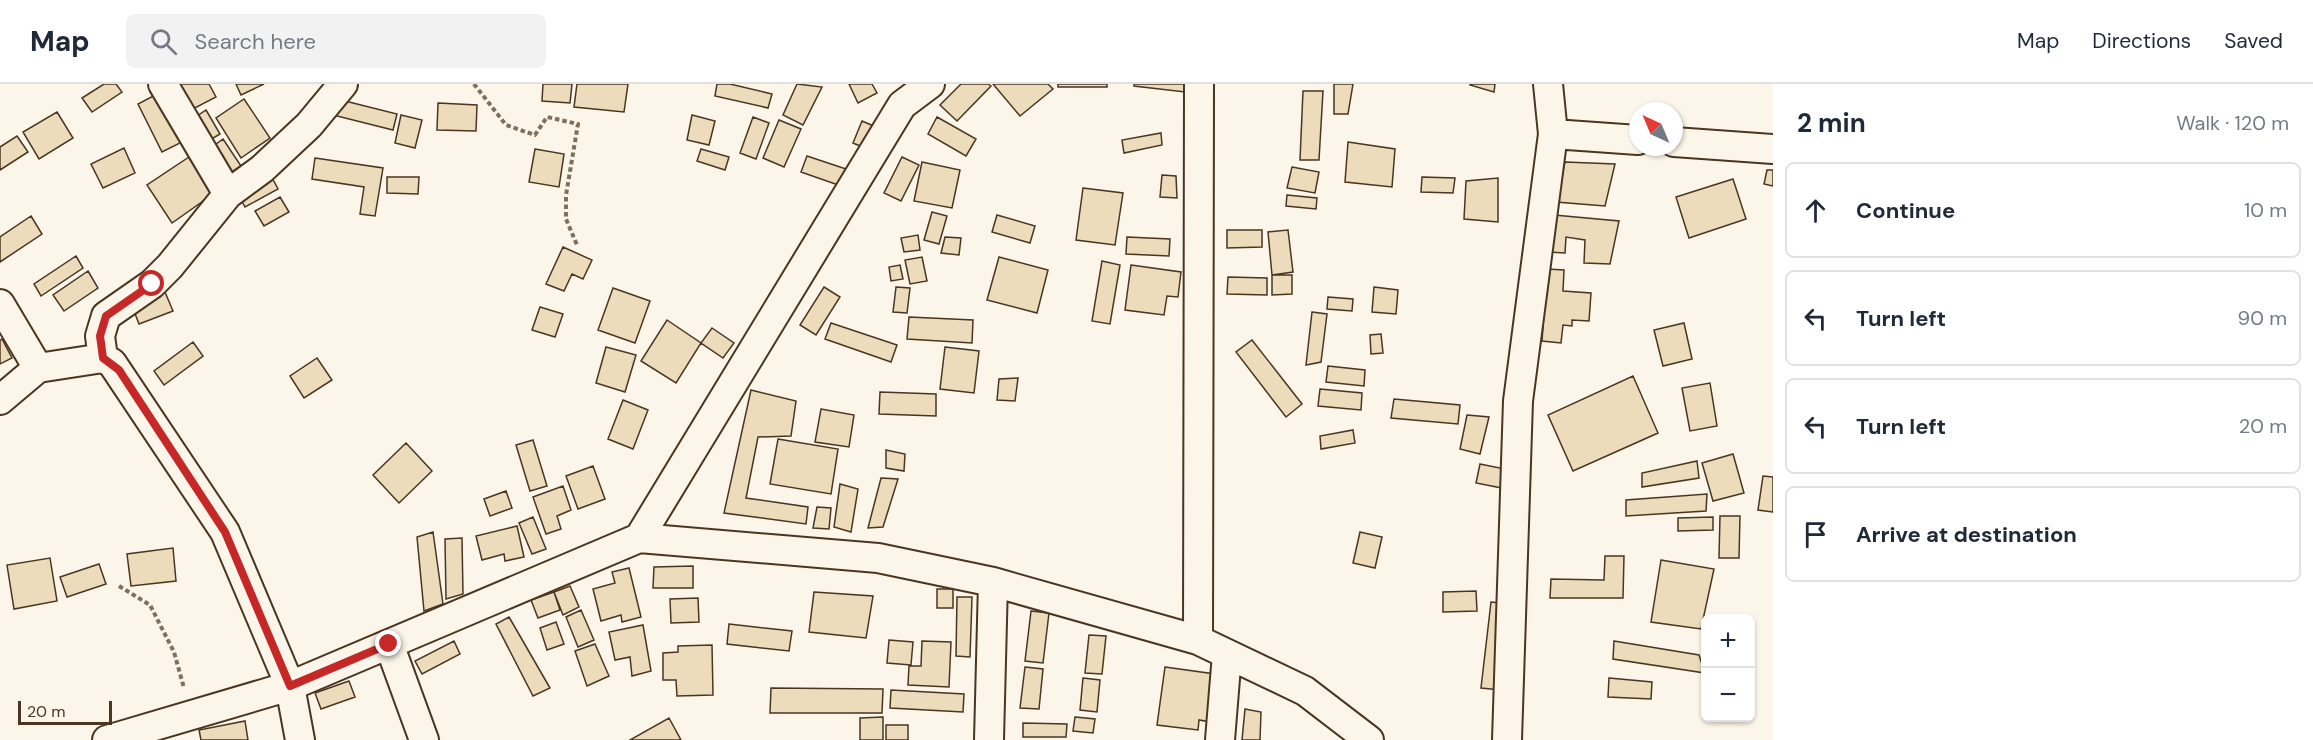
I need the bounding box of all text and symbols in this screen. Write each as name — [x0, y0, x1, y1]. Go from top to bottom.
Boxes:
search box — [126, 14, 546, 68]
text: Map — [30, 23, 90, 60]
icon: search — [147, 25, 180, 58]
text: Search here — [195, 27, 316, 56]
text: Map — [2017, 27, 2059, 55]
text: Directions — [2092, 27, 2191, 55]
text: Saved — [2224, 27, 2283, 55]
north arrow — [1629, 102, 1683, 156]
text: 2 min — [1797, 106, 1866, 140]
text: Walk · 120 m — [2176, 110, 2289, 136]
icon: ahead — [1799, 194, 1832, 227]
text: Continue — [1856, 196, 1955, 225]
text: 10 m — [2244, 197, 2287, 223]
route start — [138, 270, 164, 296]
icon: left — [1799, 302, 1832, 335]
text: Turn left — [1856, 304, 1946, 333]
text: 90 m — [2238, 305, 2287, 331]
icon: left — [1799, 410, 1832, 443]
text: Turn left — [1856, 412, 1946, 441]
text: 20 m — [2239, 413, 2287, 439]
icon: arrive — [1799, 518, 1832, 551]
text: Arrive at destination — [1856, 520, 2077, 549]
map controls — [1701, 614, 1755, 722]
button: + — [1701, 614, 1755, 668]
route end — [375, 630, 401, 656]
button: − — [1701, 668, 1755, 722]
scale bar — [18, 698, 112, 726]
text: 20 m — [27, 701, 66, 722]

